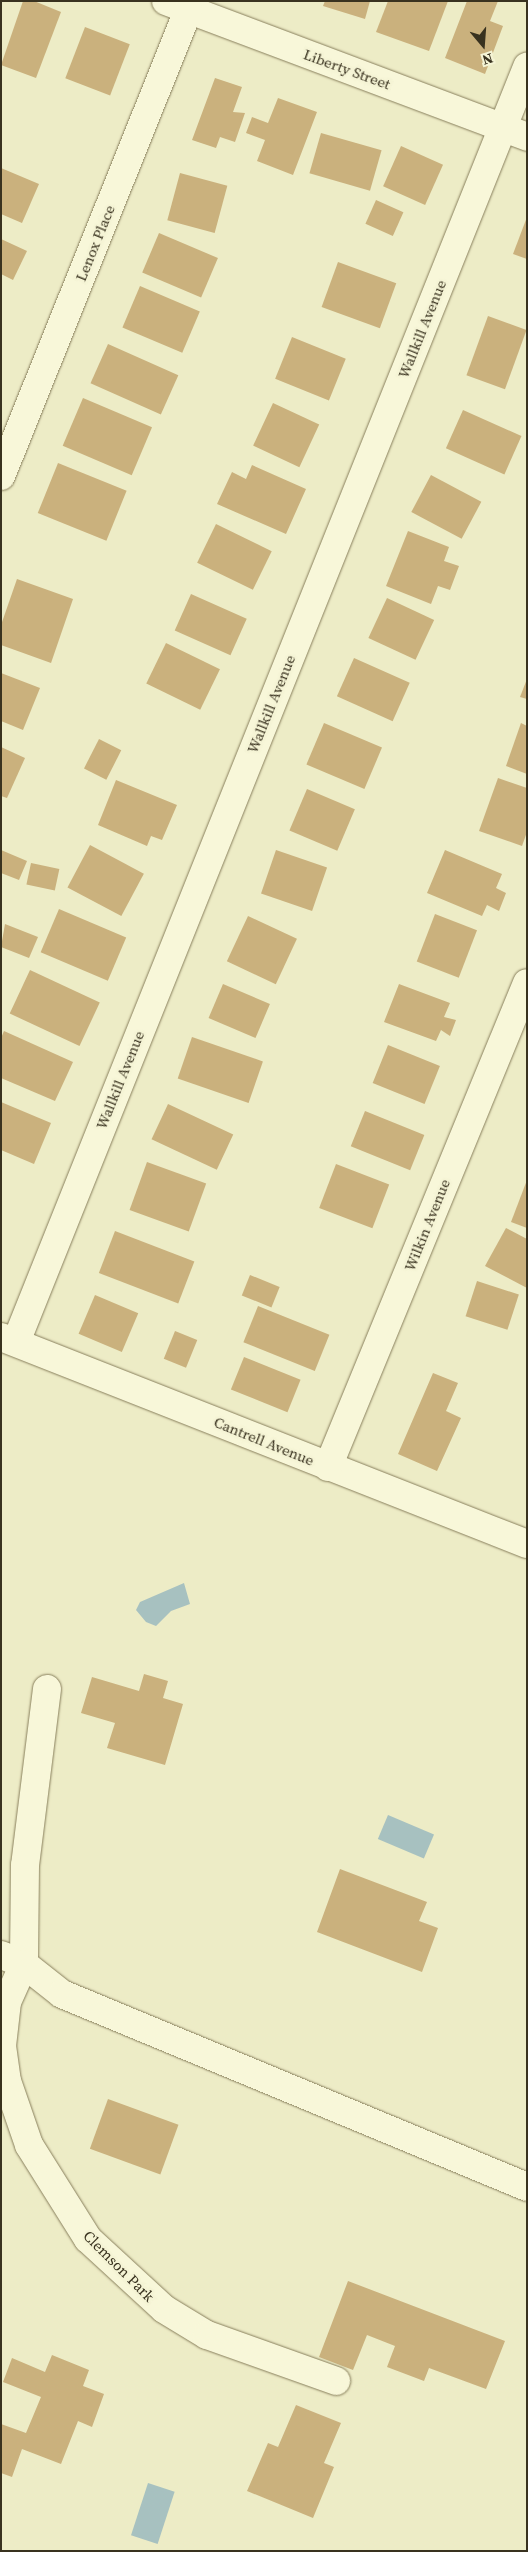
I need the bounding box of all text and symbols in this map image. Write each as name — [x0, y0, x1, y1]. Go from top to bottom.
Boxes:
north arrow — [458, 20, 508, 70]
street label: Liberty Street — [301, 45, 393, 93]
text: N — [480, 48, 496, 70]
street label: Lenox Place — [72, 202, 118, 284]
street label: Wallkill Avenue — [394, 277, 450, 381]
street label: Wallkill Avenue — [243, 652, 299, 756]
street label: Wallkill Avenue — [92, 1028, 148, 1132]
street label: Wilkin Avenue — [400, 1176, 454, 1274]
street label: Cantrell Avenue — [211, 1413, 317, 1469]
street label: Clemson Park — [80, 2227, 158, 2305]

